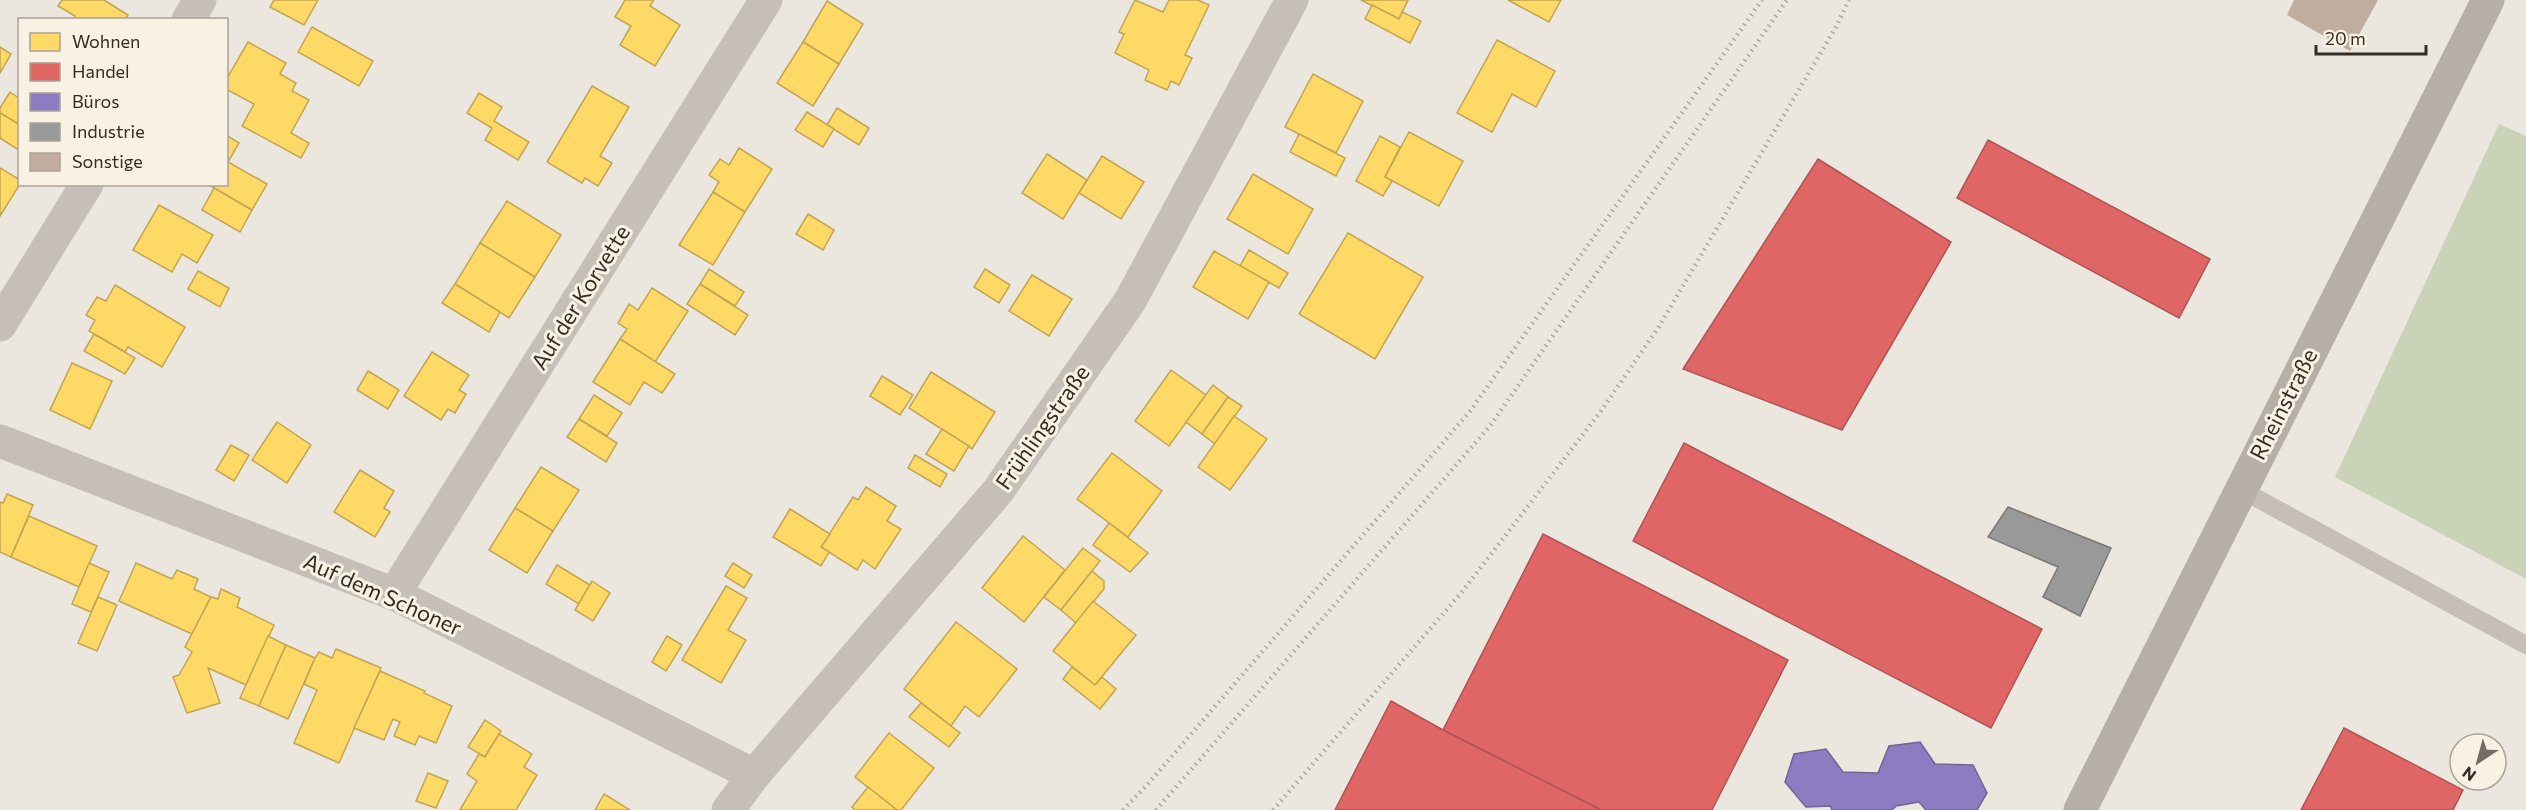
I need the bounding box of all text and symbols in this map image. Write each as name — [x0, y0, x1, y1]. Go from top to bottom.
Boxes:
legend — [18, 18, 228, 186]
scale bar — [2316, 18, 2426, 56]
text: 20 m — [2325, 27, 2366, 49]
text: Wohnen — [72, 30, 140, 52]
text: Handel — [72, 60, 130, 82]
text: Büros — [72, 90, 119, 112]
text: Industrie — [72, 120, 145, 142]
text: Sonstige — [72, 150, 143, 172]
street label: Auf der Korvette — [525, 220, 635, 374]
street label: Rheinstraße — [2243, 344, 2323, 464]
street label: Frühlingstraße — [989, 360, 1095, 494]
street label: Auf dem Schoner — [300, 547, 467, 641]
north arrow — [2448, 732, 2508, 792]
text: N — [2458, 763, 2479, 786]

